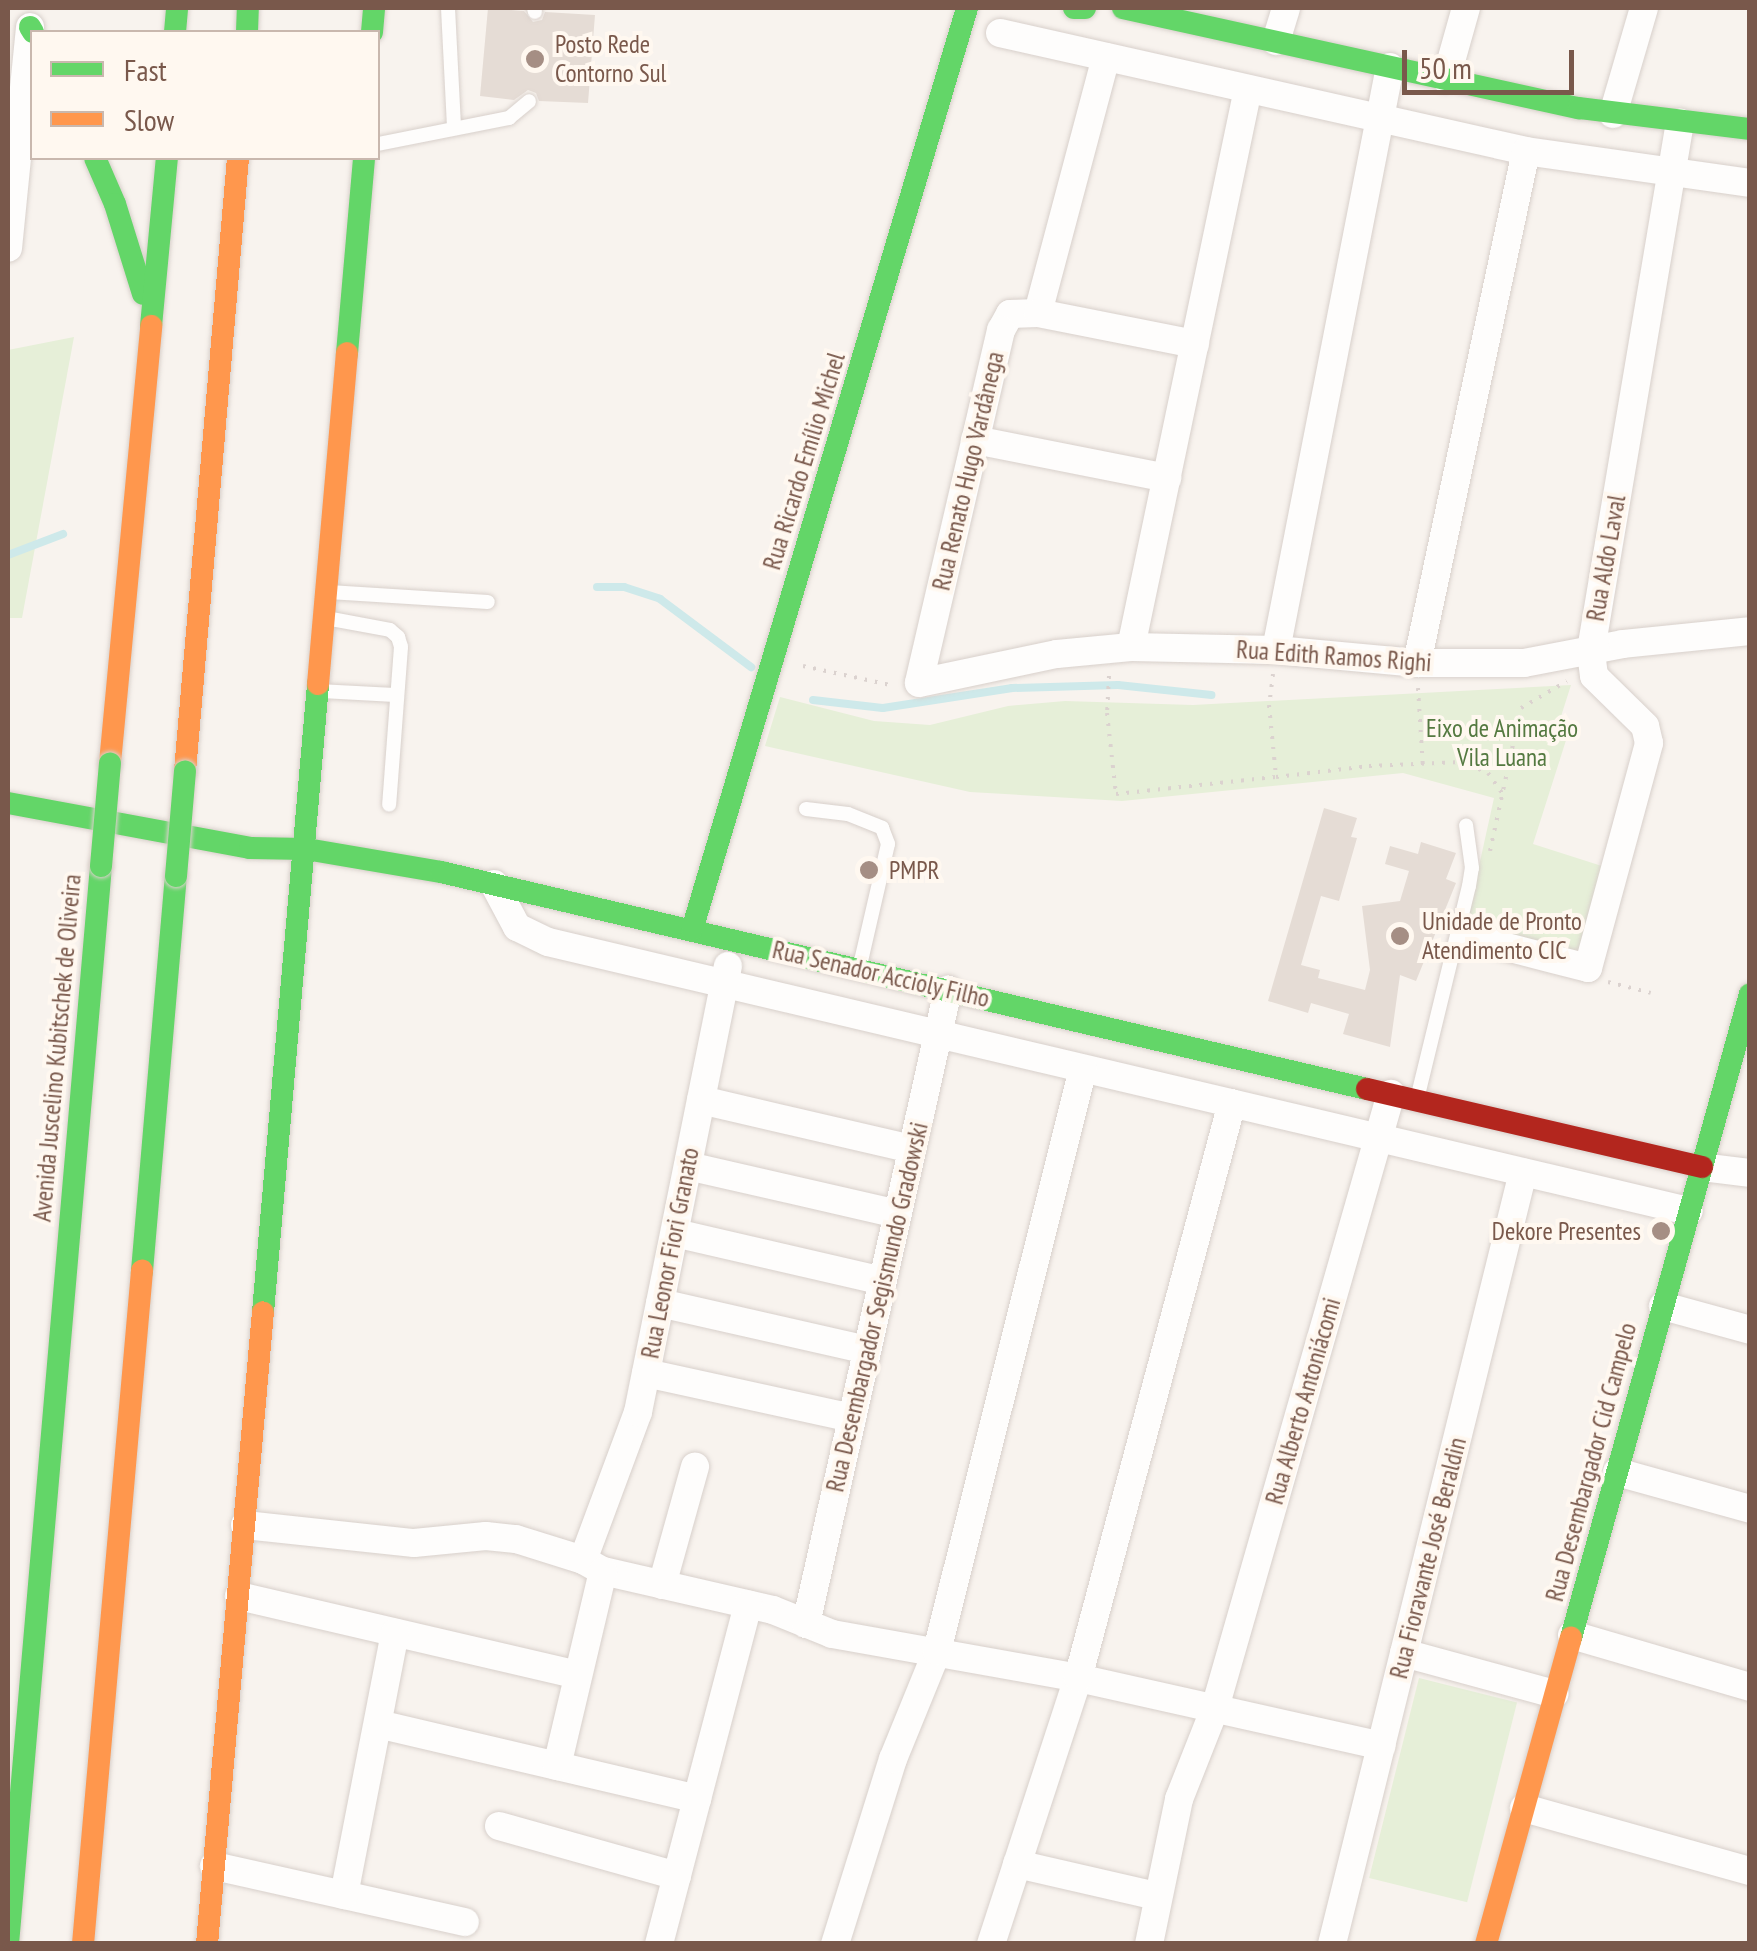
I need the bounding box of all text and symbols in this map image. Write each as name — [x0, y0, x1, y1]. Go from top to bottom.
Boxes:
legend — [30, 30, 380, 160]
place label: Posto Rede Contorno Sul — [555, 30, 666, 89]
scale bar — [1407, 30, 1580, 92]
marker: Posto Rede Contorno Sul — [524, 48, 546, 70]
text: 50 m — [1419, 48, 1472, 87]
text: Fast — [124, 50, 167, 89]
text: Slow — [124, 100, 174, 139]
street label: Rua Renato Hugo Vardânega — [926, 348, 1010, 594]
street label: Rua Ricardo Emílio Michel — [757, 349, 851, 573]
street label: Rua Aldo Laval — [1580, 492, 1632, 624]
street label: Rua Edith Ramos Righi — [1235, 634, 1433, 678]
park label: Eixo de Animação Vila Luana — [1426, 714, 1578, 773]
place label: PMPR — [889, 855, 939, 885]
marker: PMPR — [858, 859, 880, 881]
street label: Avenida Juscelino Kubitschek de Oliveira — [27, 873, 87, 1223]
place label: Unidade de Pronto Atendimento CIC — [1422, 907, 1582, 966]
marker: Unidade de Pronto Atendimento CIC — [1387, 923, 1413, 949]
street label: Rua Senador Accioly Filho — [769, 934, 993, 1014]
street label: Rua Desembargador Segismundo Gradowski — [820, 1119, 934, 1495]
street label: Rua Leonor Fiori Granato — [635, 1145, 705, 1361]
place label: Dekore Presentes — [1492, 1216, 1641, 1246]
marker: Dekore Presentes — [1650, 1220, 1672, 1242]
street label: Rua Alberto Antoniácomi — [1259, 1294, 1347, 1508]
street label: Rua Desembargador Cid Campelo — [1539, 1319, 1643, 1605]
street label: Rua Fioravante José Beraldin — [1384, 1434, 1472, 1682]

